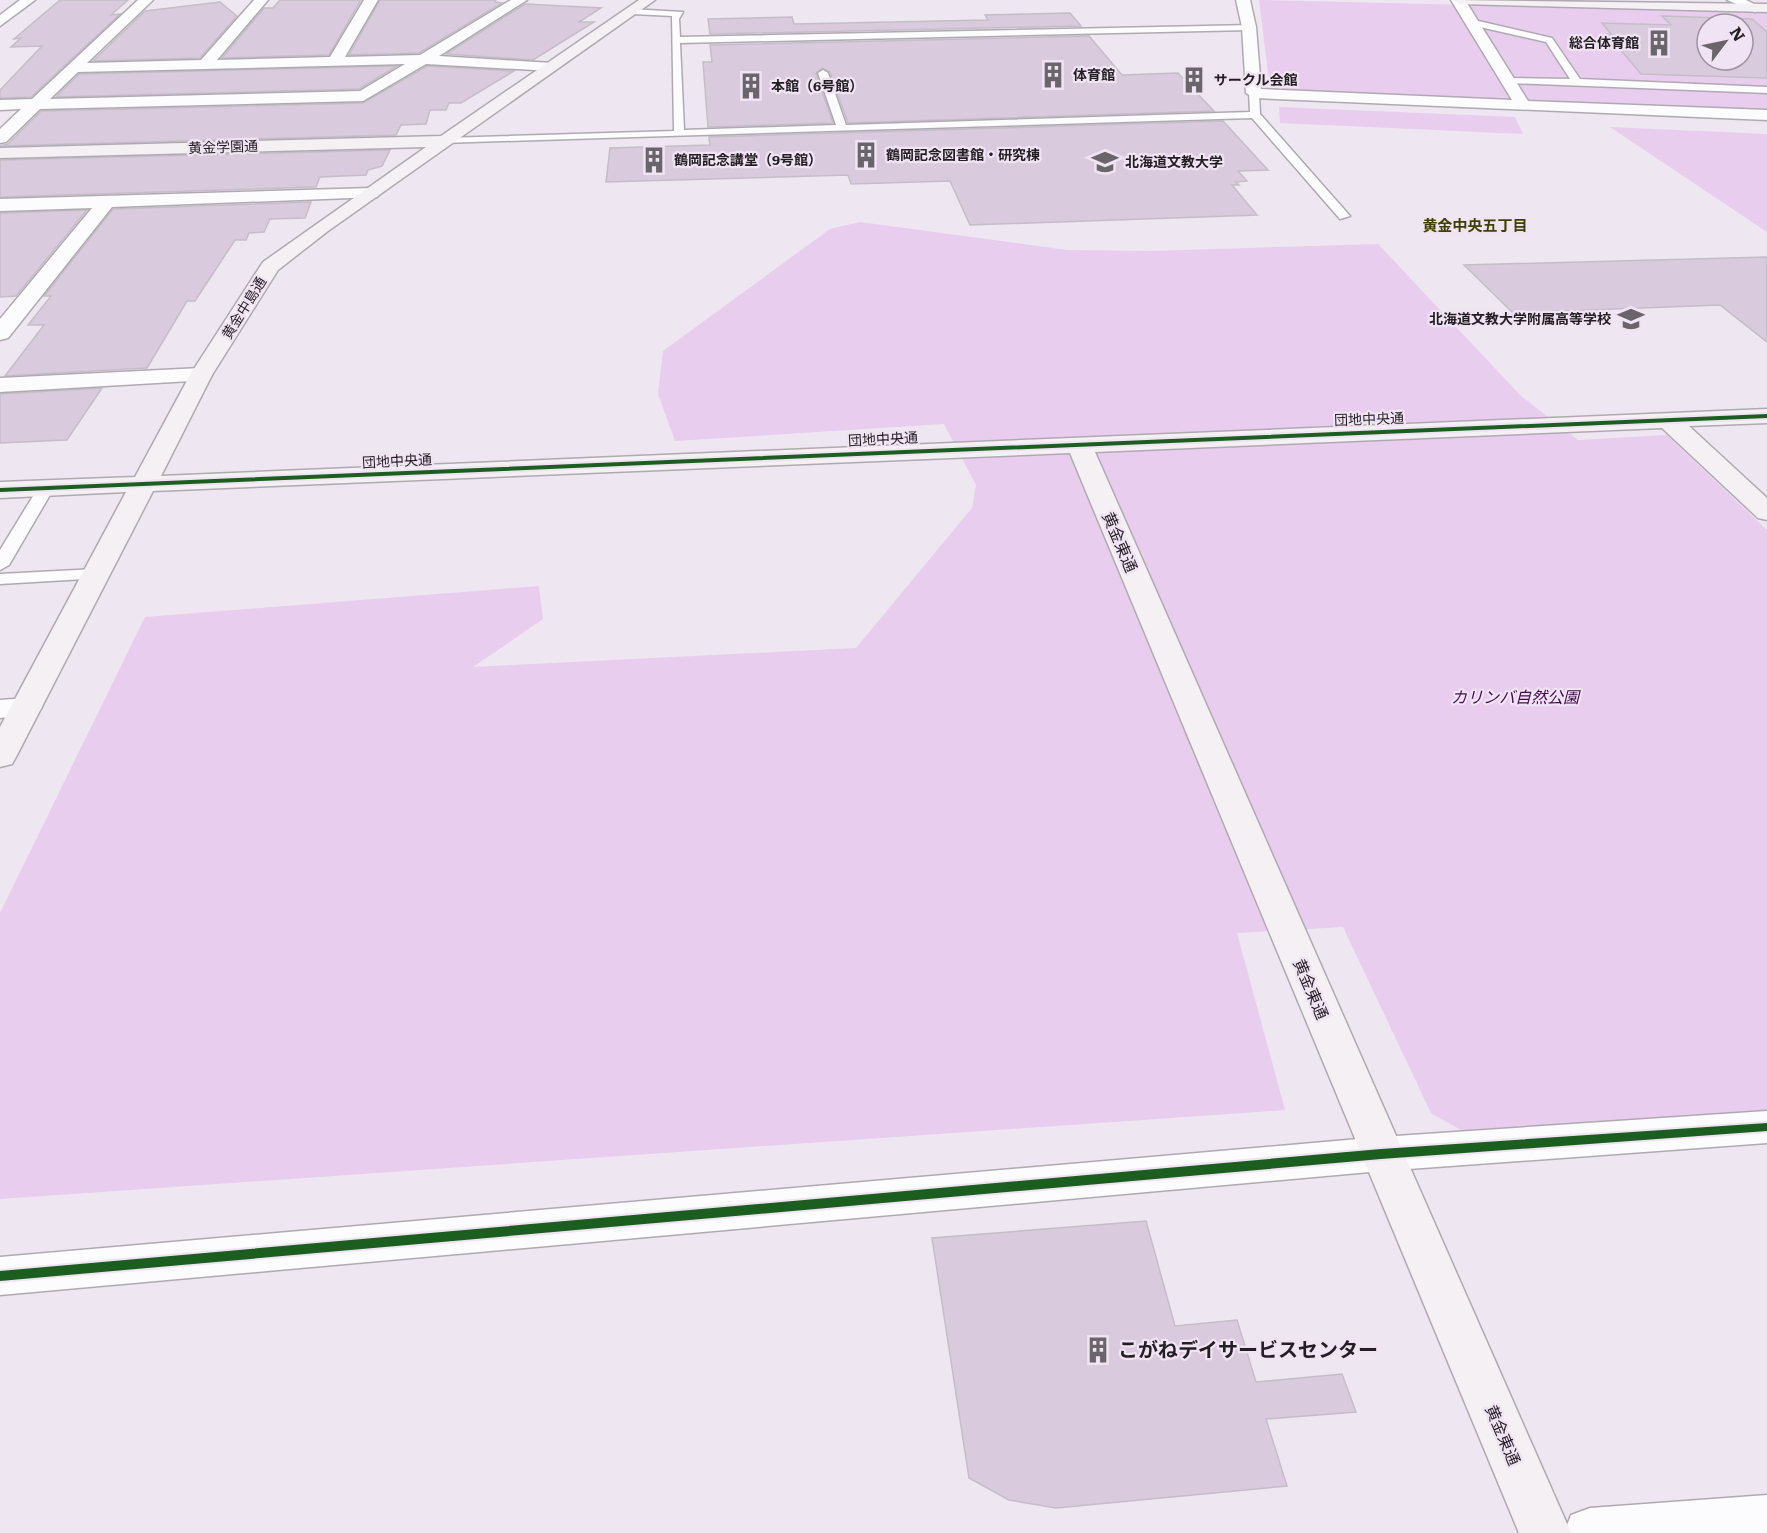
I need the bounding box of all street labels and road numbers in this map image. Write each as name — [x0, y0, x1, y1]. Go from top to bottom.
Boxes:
street label: 黄金学園通 — [188, 135, 258, 157]
street label: 黄金中島通 — [216, 272, 270, 342]
street label: 団地中央通 — [1334, 407, 1404, 429]
street label: 団地中央通 — [847, 426, 918, 450]
street label: 団地中央通 — [361, 448, 432, 472]
street label: 黄金東通 — [1097, 507, 1144, 576]
street label: 黄金東通 — [1288, 954, 1335, 1023]
street label: 黄金東通 — [1480, 1400, 1527, 1469]

